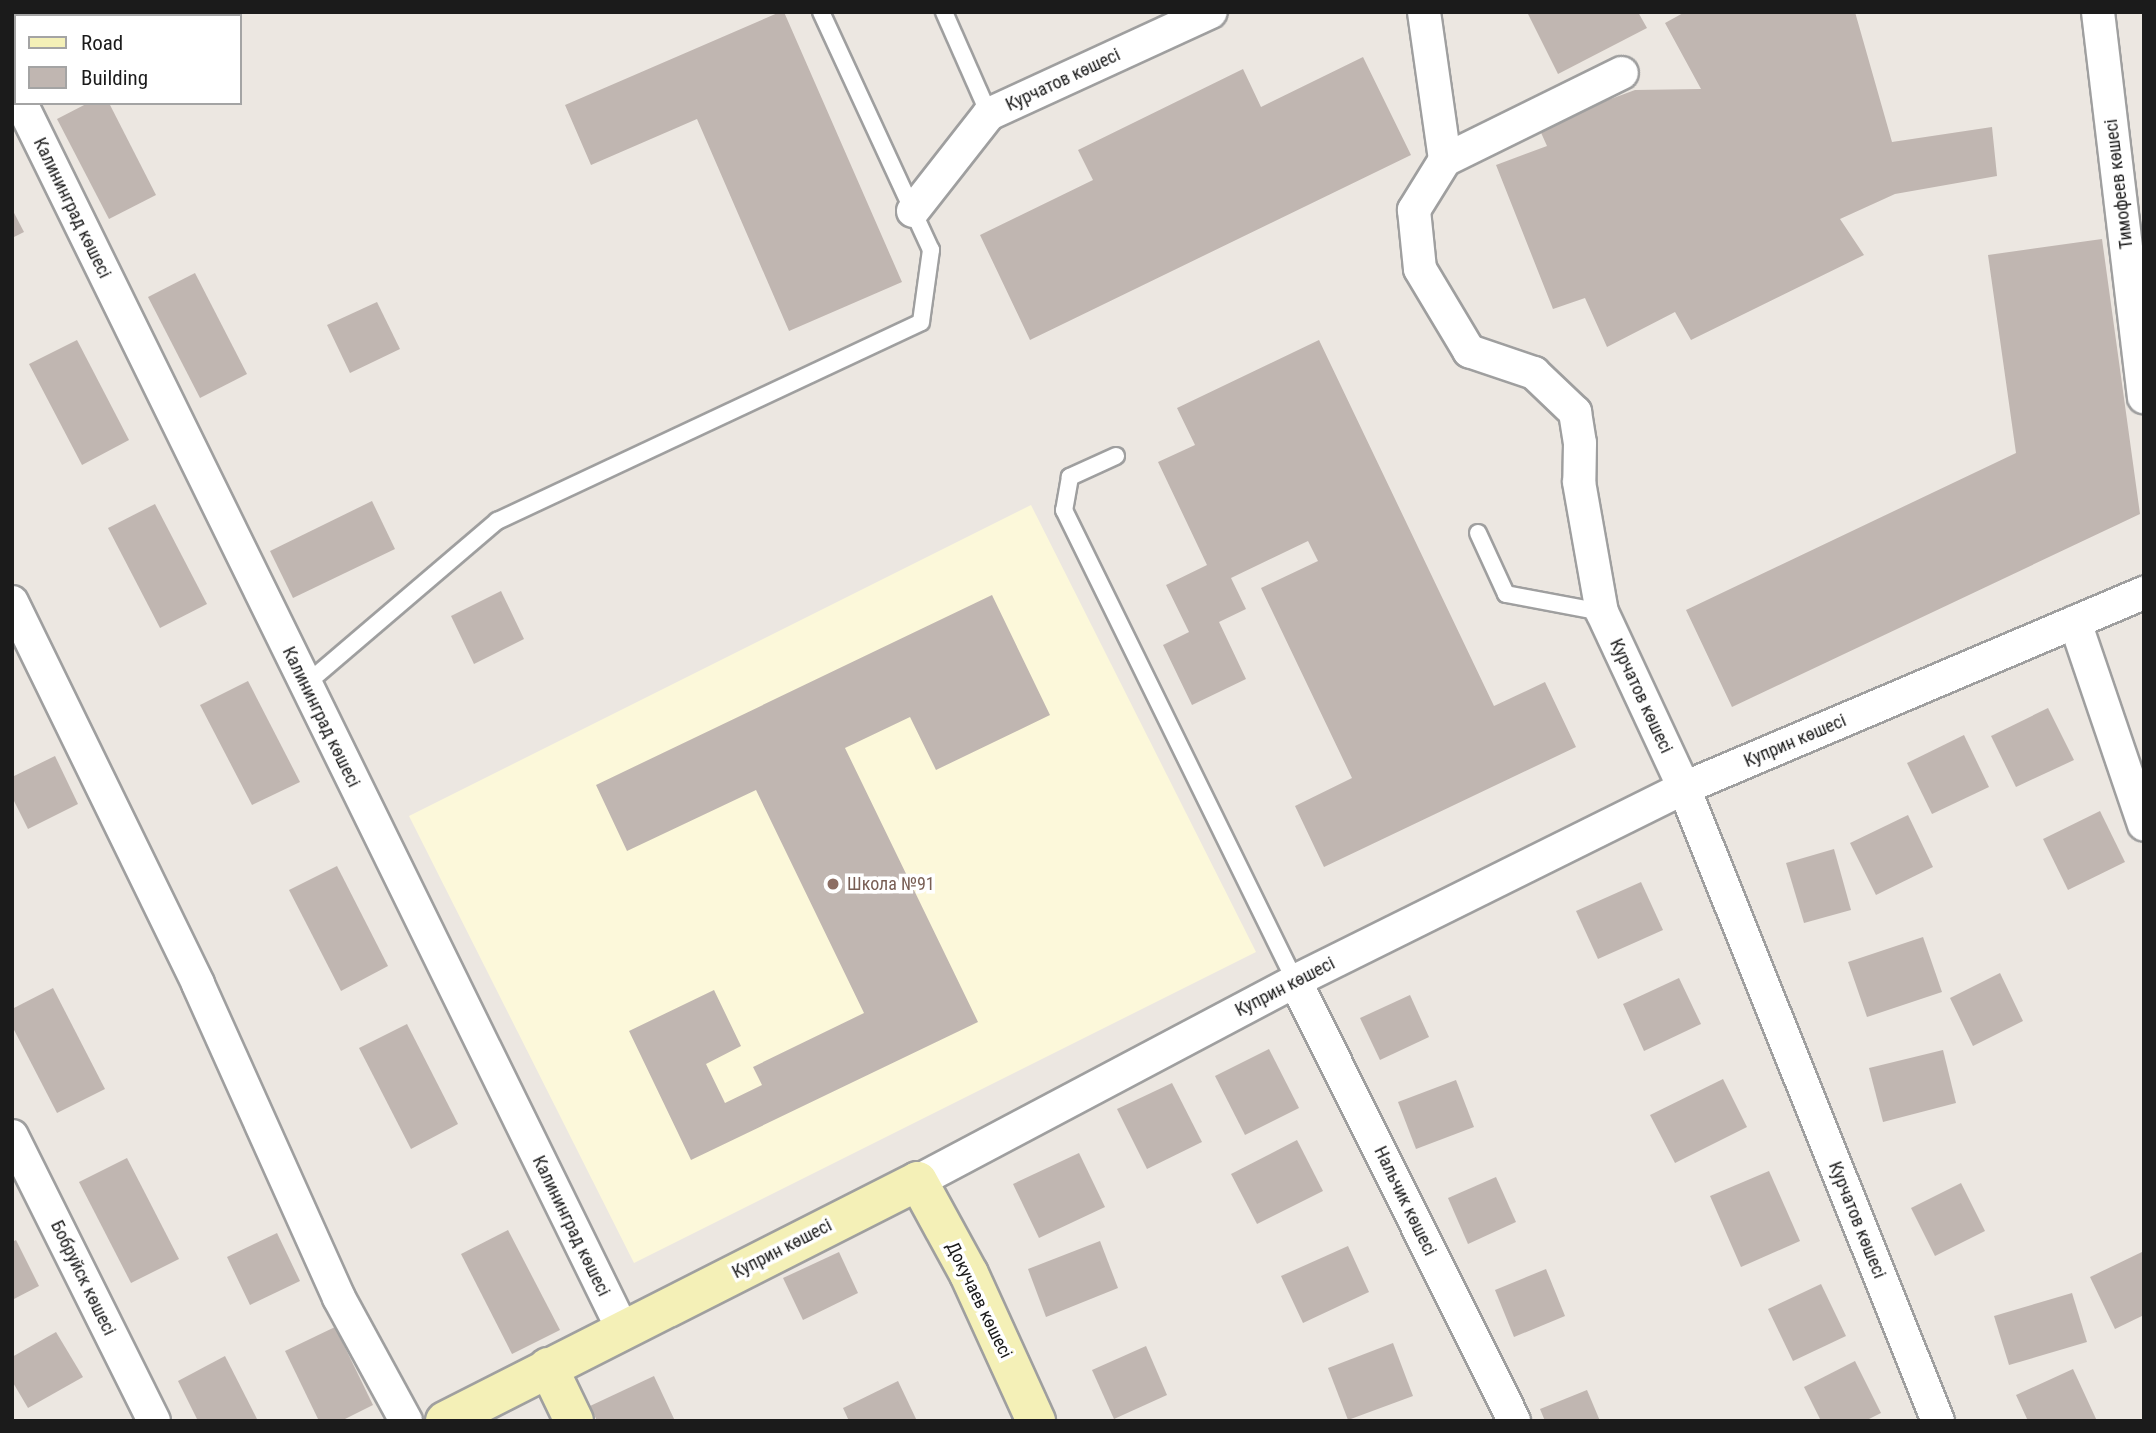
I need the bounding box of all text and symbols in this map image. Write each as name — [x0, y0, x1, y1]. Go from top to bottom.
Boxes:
legend — [14, 14, 242, 105]
text: Road — [81, 31, 123, 55]
street label: Курчатов көшесі — [1002, 44, 1124, 116]
text: Building — [81, 66, 148, 90]
street label: Тимофеев көшесі — [2100, 118, 2138, 250]
street label: Калининград көшесі — [29, 134, 115, 282]
street label: Курчатов көшесі — [1605, 635, 1677, 757]
street label: Калининград көшесі — [278, 643, 364, 791]
street label: Куприн көшесі — [1741, 710, 1849, 772]
place label: Школа №91 — [847, 873, 935, 895]
marker: Школа №91 — [825, 876, 841, 892]
street label: Куприн көшесі — [1232, 953, 1338, 1021]
street label: Нальчик көшесі — [1369, 1143, 1441, 1259]
street label: Калининград көшесі — [528, 1152, 614, 1300]
street label: Курчатов көшесі — [1824, 1159, 1890, 1281]
street label: Куприн көшесі — [729, 1215, 835, 1283]
street label: Бобруйск көшесі — [46, 1217, 120, 1339]
street label: Докучаев көшесі — [941, 1238, 1017, 1362]

